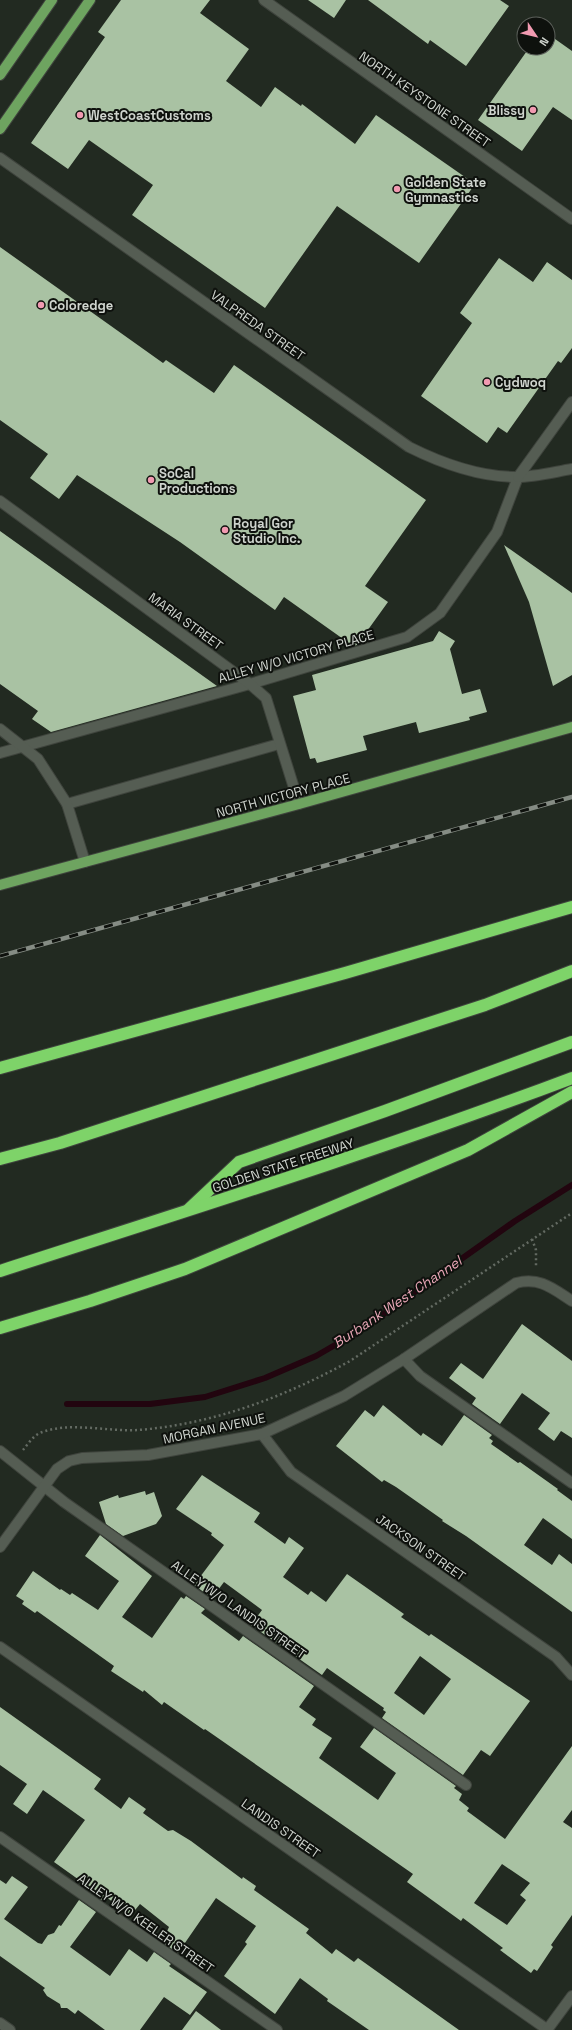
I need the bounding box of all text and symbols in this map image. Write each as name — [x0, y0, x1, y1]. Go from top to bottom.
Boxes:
north arrow — [516, 16, 556, 56]
text: N — [536, 35, 552, 49]
street label: NORTH KEYSTONE STREET — [356, 48, 494, 151]
place label: Blissy — [488, 102, 525, 119]
marker: Blissy — [528, 105, 538, 115]
place label: WestCoastCustoms — [88, 107, 211, 124]
marker: WestCoastCustoms — [75, 110, 85, 120]
place label: Golden State Gymnastics — [405, 174, 486, 206]
marker: Golden State Gymnastics — [392, 184, 402, 194]
street label: VALPREDA STREET — [207, 286, 309, 365]
place label: Coloredge — [49, 297, 113, 314]
marker: Coloredge — [36, 300, 46, 310]
place label: Cydwoq — [495, 374, 546, 391]
marker: Cydwoq — [482, 377, 492, 387]
place label: SoCal Productions — [159, 465, 236, 497]
marker: SoCal Productions — [146, 475, 156, 485]
place label: Royal Gor Studio Inc. — [233, 515, 301, 547]
marker: Royal Gor Studio Inc. — [220, 525, 230, 535]
street label: MARIA STREET — [145, 589, 227, 654]
street label: ALLEY W/O VICTORY PLACE — [216, 626, 376, 687]
street label: NORTH VICTORY PLACE — [214, 769, 352, 822]
street label: GOLDEN STATE FREEWAY — [210, 1134, 356, 1196]
water label: Burbank West Channel — [329, 1251, 466, 1352]
street label: MORGAN AVENUE — [161, 1409, 267, 1448]
street label: JACKSON STREET — [372, 1510, 469, 1585]
street label: ALLEY W/O LANDIS STREET — [168, 1556, 310, 1663]
street label: LANDIS STREET — [238, 1795, 324, 1862]
street label: ALLEY W/O KEELER STREET — [74, 1870, 217, 1977]

